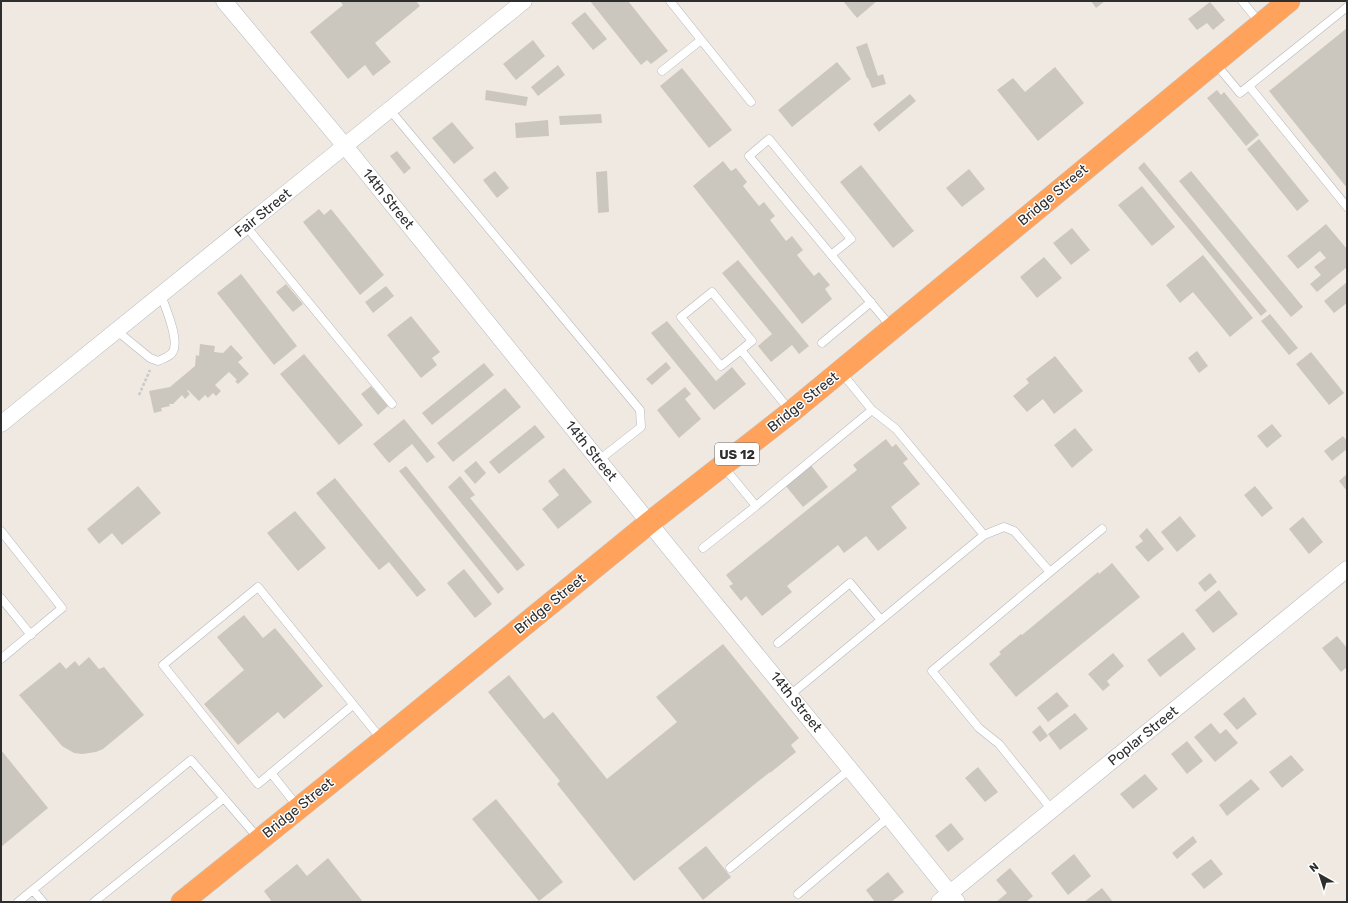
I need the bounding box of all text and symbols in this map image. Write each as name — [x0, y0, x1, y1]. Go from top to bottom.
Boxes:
street label: Bridge Street — [1014, 160, 1092, 229]
street label: 14th Street — [359, 165, 418, 233]
street label: Fair Street — [231, 185, 295, 241]
street label: Bridge Street — [764, 368, 842, 436]
street label: 14th Street — [562, 417, 621, 485]
road number: US 12 — [715, 443, 759, 465]
street label: Bridge Street — [511, 570, 589, 638]
street label: 14th Street — [767, 668, 826, 736]
street label: Poplar Street — [1105, 702, 1182, 769]
street label: Bridge Street — [259, 774, 337, 842]
north arrow — [1300, 855, 1340, 895]
text: N — [1307, 860, 1321, 875]

